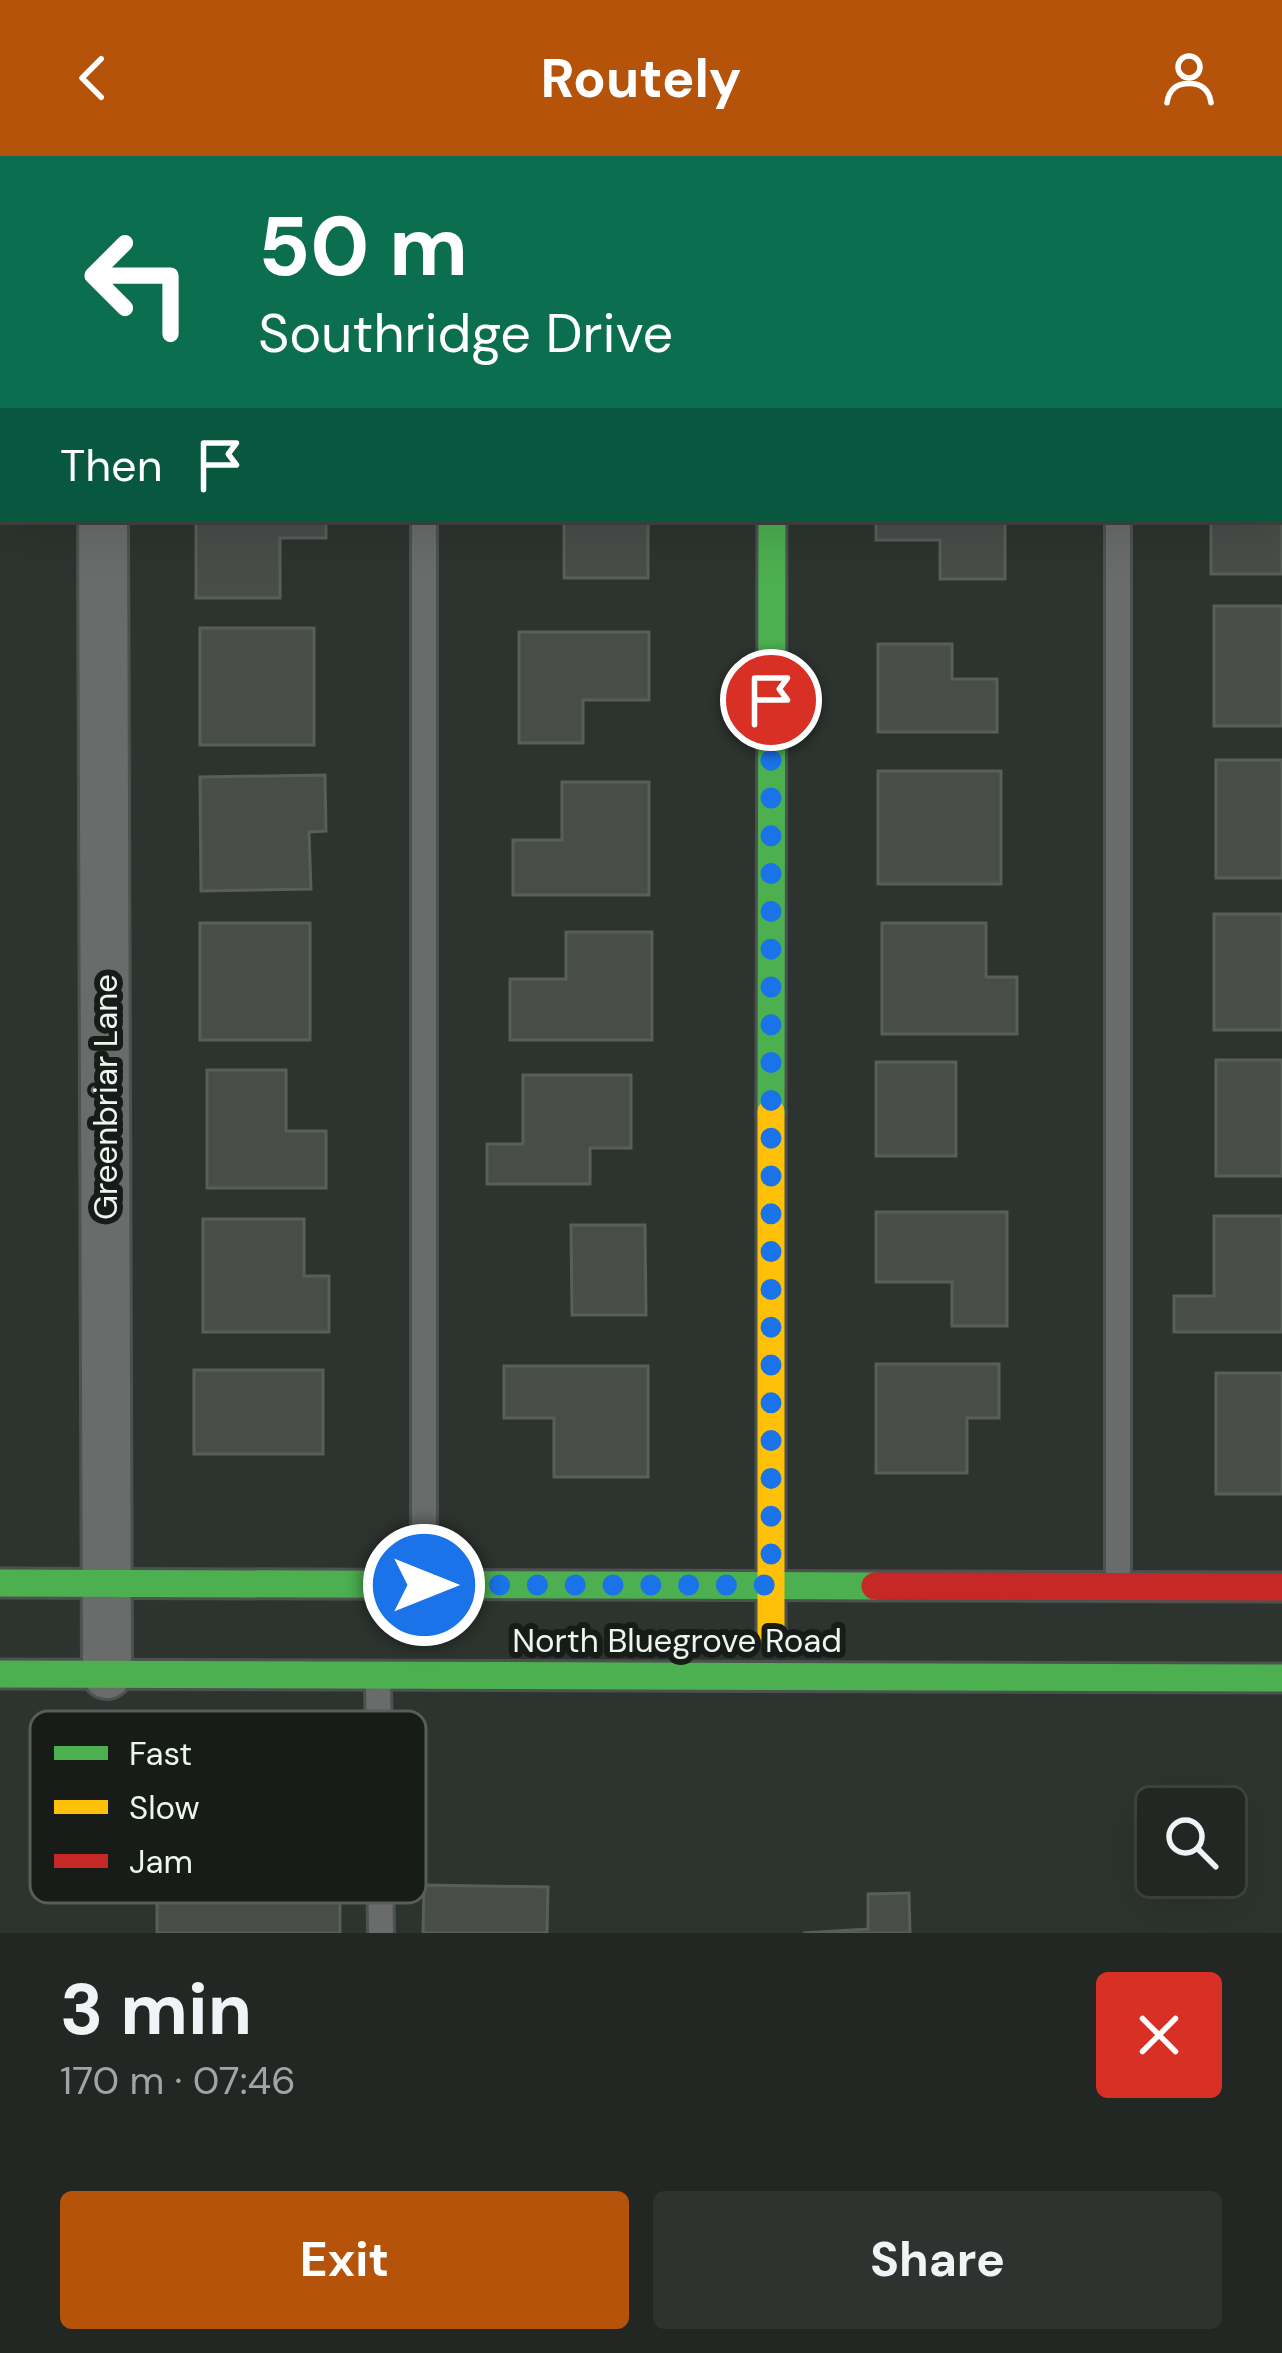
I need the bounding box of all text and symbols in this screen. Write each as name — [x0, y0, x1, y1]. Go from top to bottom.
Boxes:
text: Routely — [541, 43, 741, 114]
icon: back — [60, 45, 126, 111]
icon: person — [1156, 45, 1222, 111]
text: 50 m — [258, 192, 468, 301]
icon: left — [60, 204, 216, 360]
text: Southridge Drive — [258, 298, 673, 369]
icon: arrive — [187, 432, 253, 498]
text: Then — [60, 436, 163, 495]
pin — [720, 649, 822, 751]
icon: arrive — [738, 667, 804, 733]
street label: Greenbriar Lane — [84, 974, 127, 1220]
position arrow — [361, 1522, 487, 1648]
street label: North Bluegrove Road — [512, 1619, 842, 1662]
legend — [30, 1711, 426, 1903]
text: Fast — [129, 1732, 192, 1775]
text: Slow — [129, 1786, 200, 1829]
map controls — [1137, 1788, 1245, 1896]
button: search — [1137, 1788, 1245, 1896]
text: Jam — [129, 1840, 193, 1883]
text: 3 min — [60, 1963, 252, 2056]
button: close — [1096, 1972, 1222, 2098]
text: 170 m · 07:46 — [60, 2055, 296, 2106]
button: Exit — [60, 2191, 629, 2329]
button: Share — [653, 2191, 1222, 2329]

